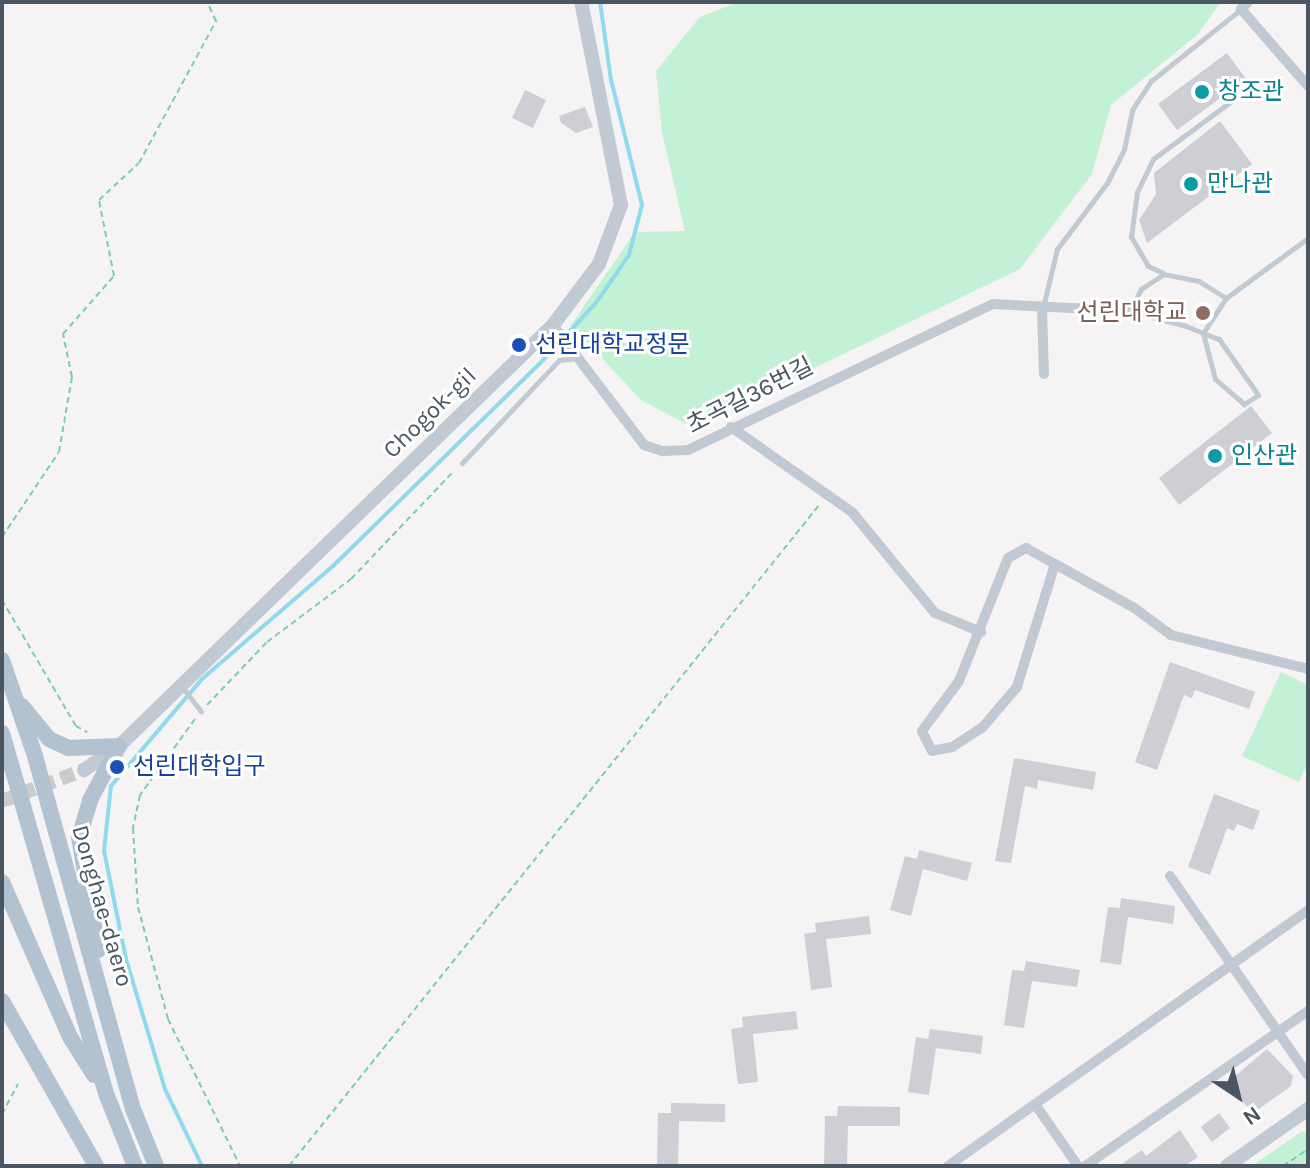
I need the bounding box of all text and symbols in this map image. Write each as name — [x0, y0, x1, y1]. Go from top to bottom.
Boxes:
place label: 창조관 — [1218, 78, 1284, 106]
marker: 창조관 — [1193, 83, 1211, 101]
place label: 만나관 — [1207, 170, 1273, 198]
marker: 만나관 — [1182, 175, 1200, 193]
place label: 선린대학교 — [1077, 299, 1187, 327]
marker: 선린대학교 — [1194, 304, 1212, 322]
place label: 선린대학교정문 — [535, 331, 690, 359]
marker: 선린대학교정문 — [510, 336, 528, 354]
street label: 초곡길36번길 — [682, 352, 818, 440]
street label: Chogok-gil — [377, 362, 483, 464]
place label: 인산관 — [1231, 442, 1297, 470]
marker: 인산관 — [1206, 447, 1224, 465]
place label: 선린대학입구 — [133, 753, 265, 781]
marker: 선린대학입구 — [108, 758, 126, 776]
street label: Donghae-daero — [65, 822, 139, 990]
north arrow — [1198, 1056, 1278, 1136]
text: N — [1238, 1100, 1266, 1131]

